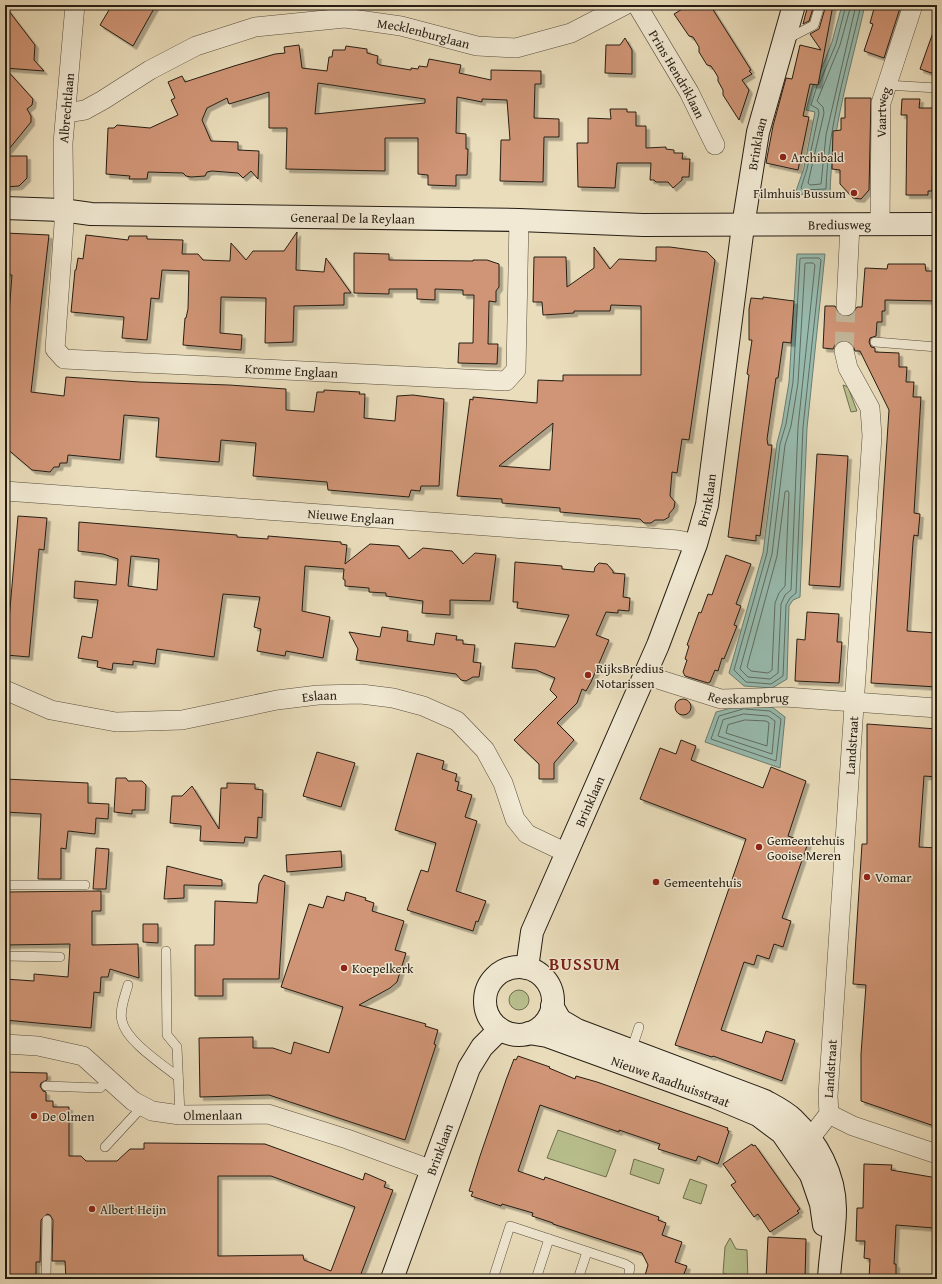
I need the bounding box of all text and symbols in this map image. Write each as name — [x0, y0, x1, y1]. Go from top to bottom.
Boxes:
street label: Mecklenburglaan — [376, 14, 473, 54]
street label: Prins Hendriklaan — [644, 26, 710, 122]
street label: Albrechtlaan — [54, 72, 79, 144]
street label: Vaartweg — [872, 84, 896, 138]
street label: Brinklaan — [743, 114, 772, 172]
place label: Archibald — [791, 148, 844, 167]
marker: Archibald — [778, 152, 788, 162]
place label: Filmhuis Bussum — [753, 184, 846, 203]
marker: Filmhuis Bussum — [849, 188, 859, 198]
street label: Generaal De la Reylaan — [290, 208, 416, 229]
street label: Brediusweg — [808, 215, 872, 234]
street label: Kromme Englaan — [244, 359, 339, 383]
street label: Brinklaan — [692, 472, 721, 529]
street label: Nieuwe Englaan — [307, 504, 396, 529]
place label: RijksBredius Notarissen — [596, 659, 664, 693]
marker: RijksBredius Notarissen — [583, 670, 593, 680]
street label: Eslaan — [301, 686, 338, 707]
street label: Reeskampbrug — [705, 686, 790, 709]
street label: Landstraat — [840, 715, 863, 775]
street label: Brinklaan — [570, 773, 610, 830]
place label: Gemeentehuis Gooise Meren — [767, 831, 845, 865]
marker: Gemeentehuis Gooise Meren — [754, 842, 764, 852]
place label: Vomar — [875, 868, 912, 887]
marker: Vomar — [862, 872, 872, 882]
place label: Gemeentehuis — [664, 873, 742, 892]
marker: Gemeentehuis — [651, 877, 661, 887]
district label: BUSSUM — [549, 951, 621, 976]
place label: Koepelkerk — [352, 959, 414, 978]
marker: Koepelkerk — [339, 963, 349, 973]
street label: Landstraat — [819, 1038, 842, 1099]
street label: Nieuwe Raadhuisstraat — [609, 1051, 733, 1112]
street label: Olmenlaan — [183, 1105, 243, 1125]
place label: De Olmen — [42, 1107, 95, 1126]
marker: De Olmen — [29, 1111, 39, 1121]
street label: Brinklaan — [422, 1120, 458, 1178]
place label: Albert Heijn — [100, 1200, 167, 1219]
marker: Albert Heijn — [87, 1204, 97, 1214]

